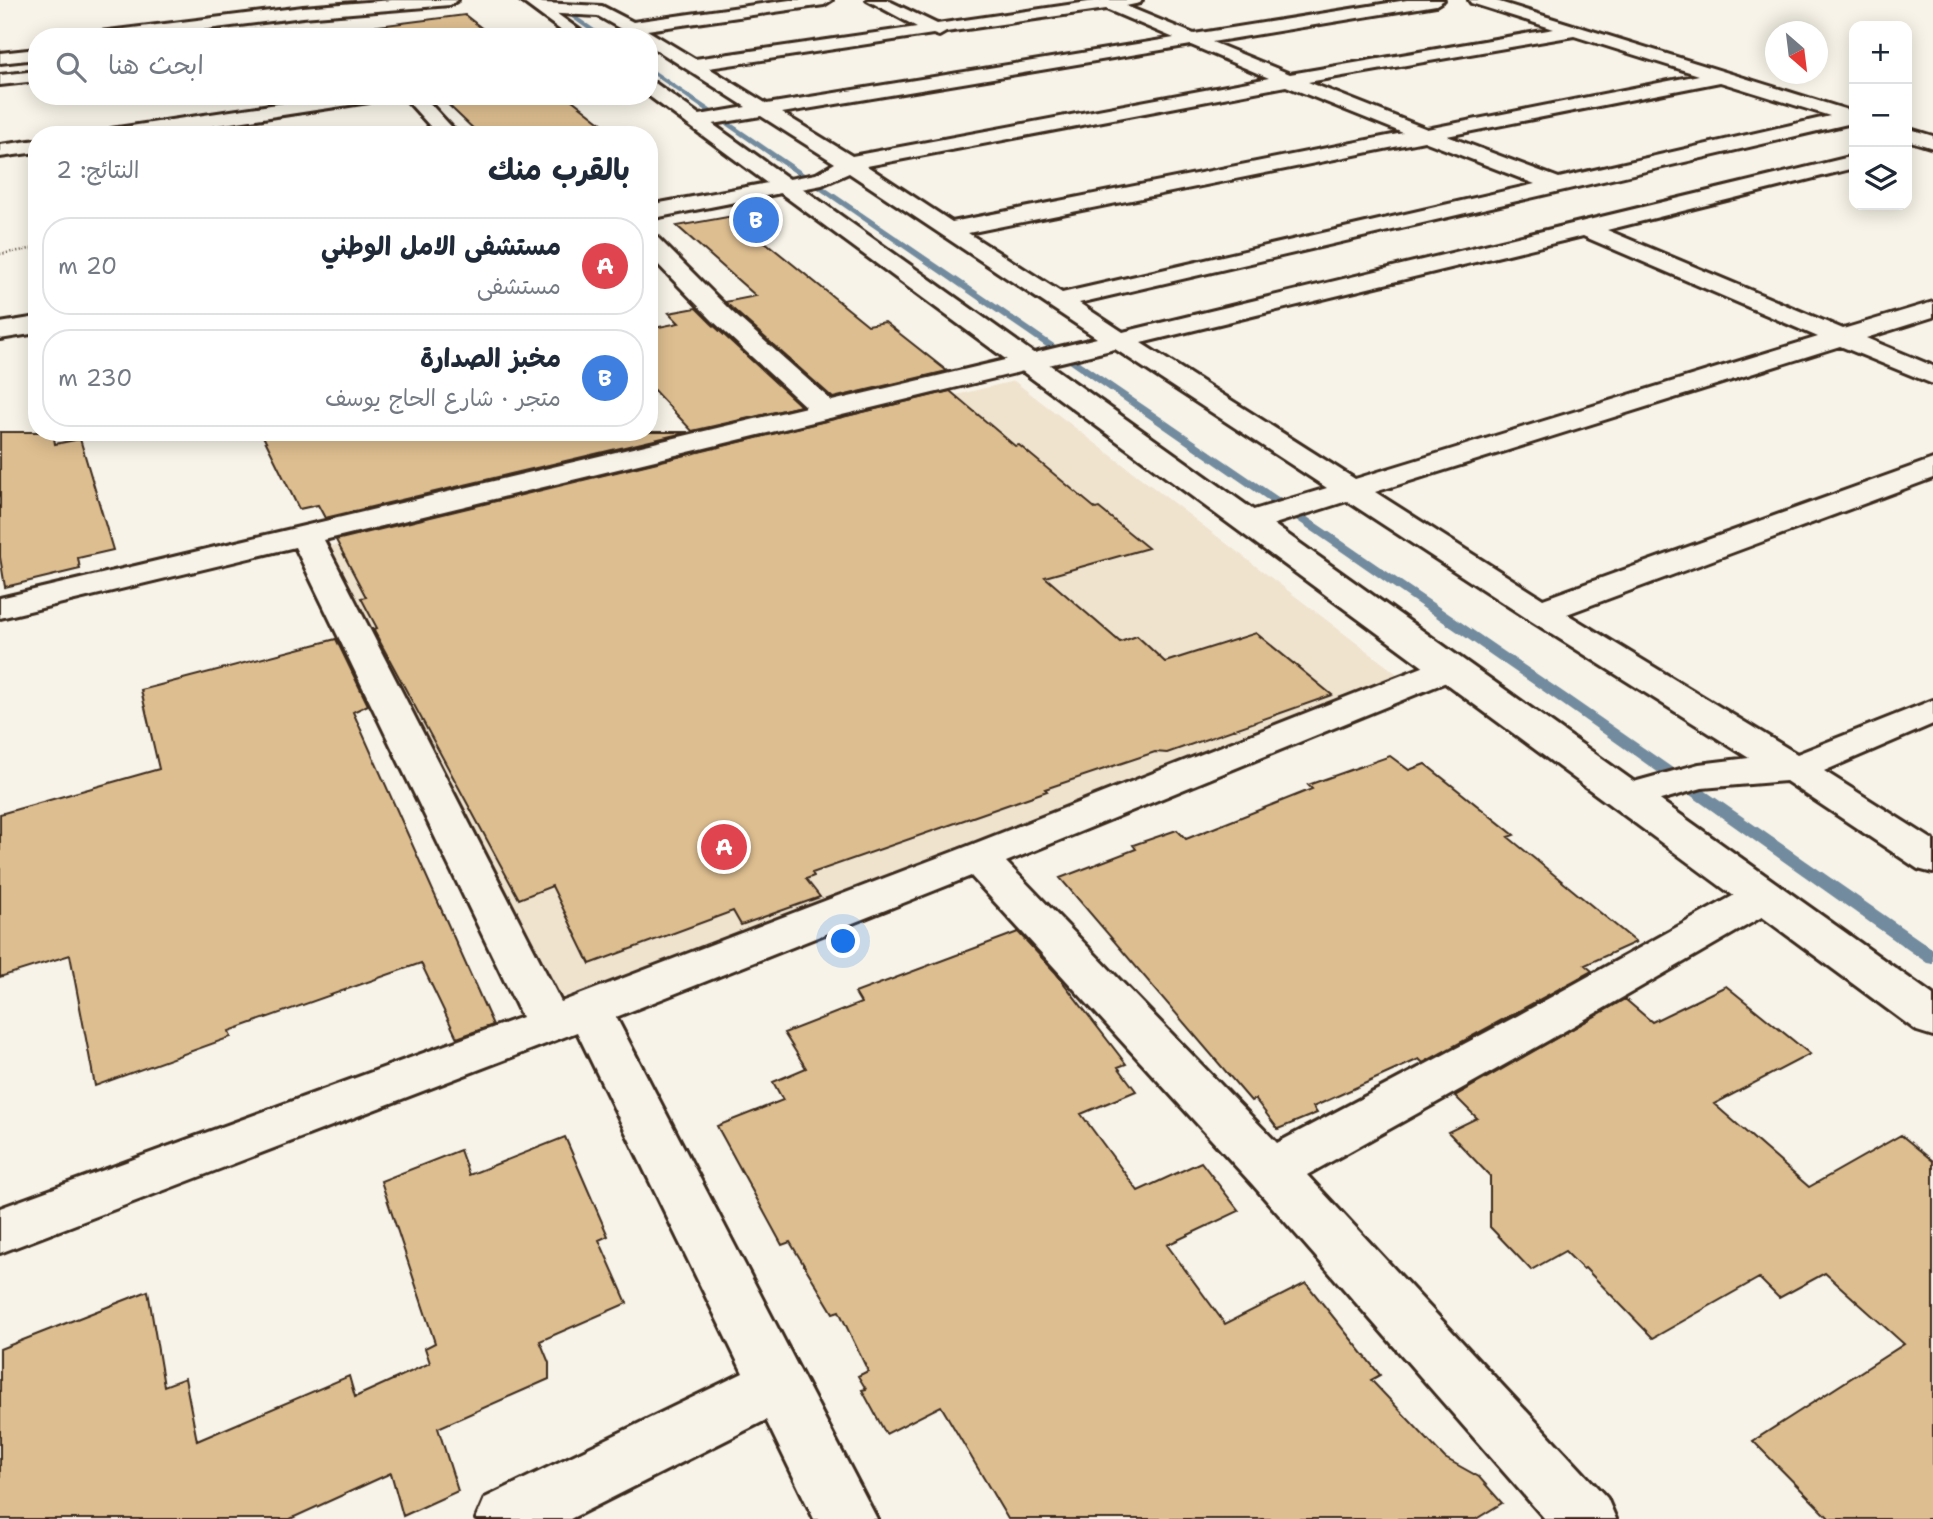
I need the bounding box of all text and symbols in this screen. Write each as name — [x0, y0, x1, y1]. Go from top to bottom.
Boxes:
north arrow — [1765, 21, 1828, 84]
map controls — [1849, 21, 1912, 210]
button: + — [1849, 21, 1912, 84]
search box — [28, 28, 658, 105]
text: ابحث هنا — [108, 47, 204, 82]
icon: search — [52, 48, 90, 86]
button: − — [1849, 84, 1912, 147]
button: layers — [1849, 147, 1912, 210]
text: بالقرب منك — [488, 149, 630, 190]
text: النتائج: 2 — [56, 155, 139, 185]
pin: B — [733, 194, 779, 246]
text: مستشفى الامل الوطني — [321, 228, 561, 263]
text: 20 m — [58, 251, 117, 281]
text: A — [596, 251, 614, 281]
text: مستشفى — [477, 271, 561, 301]
text: مخبز الصدارة — [420, 340, 561, 375]
text: 230 m — [58, 363, 132, 393]
text: B — [598, 363, 612, 393]
text: متجر · شارع الحاج يوسف — [325, 383, 561, 413]
pin: A — [701, 821, 747, 873]
your location — [826, 924, 860, 958]

